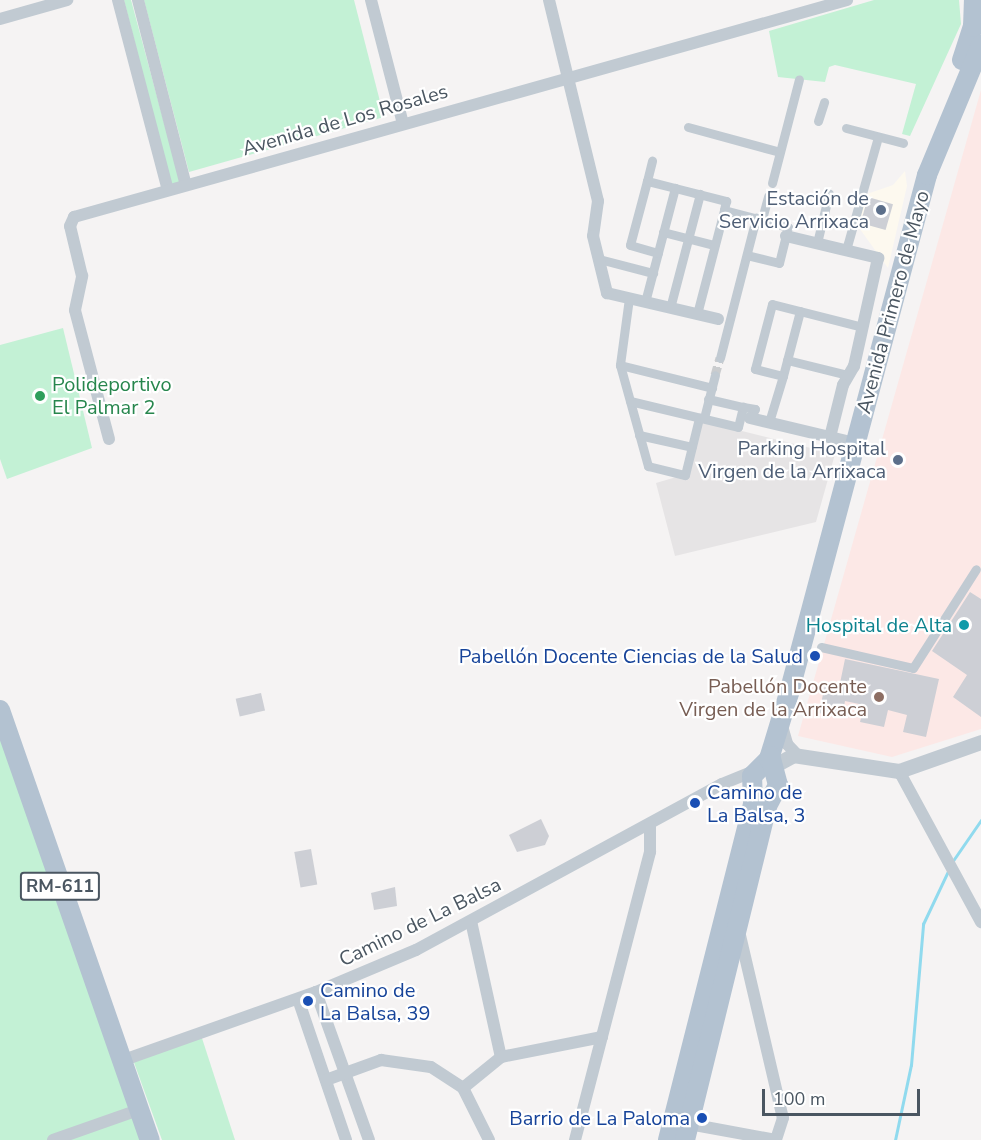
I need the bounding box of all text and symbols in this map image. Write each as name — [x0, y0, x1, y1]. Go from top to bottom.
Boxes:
street label: Avenida de Los Rosales — [239, 79, 451, 161]
place label: Estación de Servicio Arrixaca — [719, 186, 869, 233]
street label: Avenida Primero de Mayo — [852, 188, 934, 416]
marker: Estación de Servicio Arrixaca — [874, 203, 888, 217]
place label: Polideportivo El Palmar 2 — [52, 372, 172, 419]
marker: Polideportivo El Palmar 2 — [33, 389, 47, 403]
place label: Parking Hospital Virgen de la Arrixaca — [698, 436, 886, 483]
marker: Parking Hospital Virgen de la Arrixaca — [891, 453, 905, 467]
place label: Hospital de Alta — [806, 613, 952, 637]
marker: Hospital de Alta — [957, 618, 971, 632]
place label: Pabellón Docente Ciencias de la Salud — [459, 644, 803, 668]
marker: Pabellón Docente Ciencias de la Salud — [808, 649, 822, 663]
place label: Pabellón Docente Virgen de la Arrixaca — [679, 674, 867, 721]
marker: Pabellón Docente Virgen de la Arrixaca — [872, 690, 886, 704]
place label: Camino de La Balsa, 3 — [707, 780, 805, 827]
marker: Camino de La Balsa, 3 — [688, 796, 702, 810]
road number: RM-611 — [20, 871, 100, 901]
street label: Camino de La Balsa — [335, 872, 505, 972]
place label: Camino de La Balsa, 39 — [320, 978, 430, 1025]
marker: Camino de La Balsa, 39 — [301, 994, 315, 1008]
scale bar — [765, 1077, 922, 1115]
text: 100 m — [773, 1087, 825, 1111]
place label: Barrio de La Paloma — [509, 1106, 690, 1130]
marker: Barrio de La Paloma — [695, 1111, 709, 1125]

